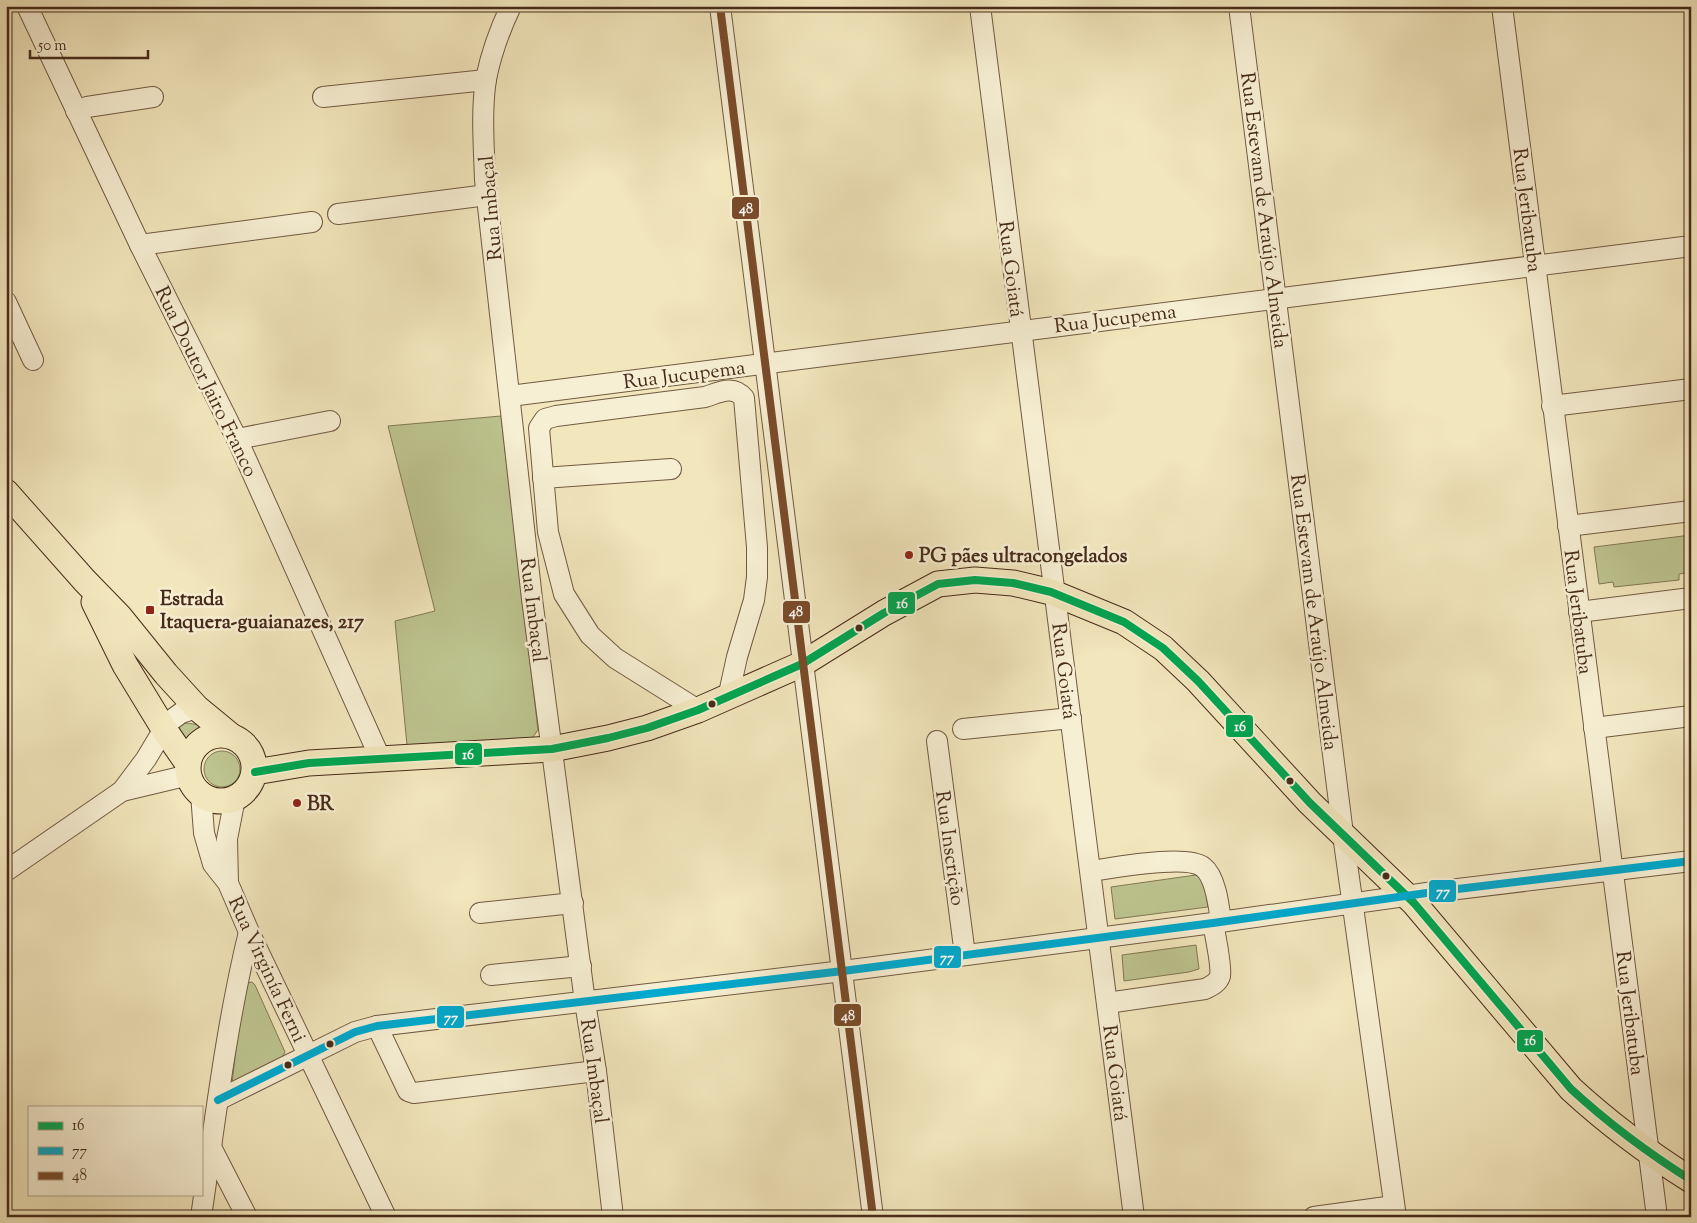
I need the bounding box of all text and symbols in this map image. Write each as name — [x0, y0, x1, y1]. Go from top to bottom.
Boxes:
scale bar — [30, 28, 148, 60]
text: 50 m — [37, 36, 67, 57]
street label: Rua Estevam de Araújo Almeida — [1231, 71, 1294, 350]
street label: Rua Jeribatuba — [1503, 146, 1548, 274]
street label: Rua Imbaçal — [473, 154, 512, 262]
line badge: 48 — [731, 196, 760, 220]
text: 48 — [738, 200, 753, 220]
street label: Rua Goiatá — [989, 219, 1030, 319]
street label: Rua Doutor Jairo Franco — [146, 282, 264, 482]
street label: Rua Jucupema — [1053, 299, 1178, 342]
street label: Rua Jucupema — [622, 355, 747, 398]
street label: Rua Estevam de Araújo Almeida — [1281, 473, 1344, 752]
place label: PG pães ultracongelados — [919, 543, 1128, 572]
street label: Rua Jeribatuba — [1554, 548, 1599, 676]
marker: PG pães ultracongelados — [903, 549, 915, 561]
street label: Rua Imbaçal — [511, 556, 552, 665]
place label: Estrada Itaquera-guaianazes, 217 — [160, 586, 365, 638]
line badge: 16 — [887, 591, 916, 615]
text: 16 — [896, 595, 908, 615]
line badge: 48 — [782, 600, 811, 624]
text: 48 — [788, 603, 803, 623]
marker: Estrada Itaquera-guaianazes, 217 — [144, 604, 156, 616]
street label: Rua Goiatá — [1042, 621, 1083, 721]
unlabelled marker — [854, 623, 864, 633]
unlabelled marker — [707, 699, 717, 709]
line badge: 16 — [1225, 714, 1254, 738]
text: 16 — [1234, 718, 1246, 738]
line badge: 16 — [454, 742, 483, 766]
text: 16 — [462, 746, 474, 766]
unlabelled marker — [1285, 776, 1295, 786]
street label: Rua Inscrição — [926, 789, 971, 908]
place label: BR — [307, 791, 335, 820]
marker: BR — [291, 797, 303, 809]
unlabelled marker — [1381, 871, 1391, 881]
line badge: 77 — [1428, 879, 1457, 903]
text: 77 — [1436, 883, 1451, 903]
street label: Rua Virginía Ferni — [219, 892, 312, 1048]
line badge: 77 — [933, 945, 962, 969]
text: 77 — [940, 949, 955, 969]
street label: Rua Jeribatuba — [1606, 949, 1651, 1077]
line badge: 48 — [833, 1003, 862, 1027]
line badge: 77 — [436, 1005, 465, 1029]
text: 48 — [840, 1007, 855, 1027]
text: 77 — [444, 1009, 459, 1029]
street label: Rua Imbaçal — [571, 1017, 614, 1126]
street label: Rua Goiatá — [1093, 1023, 1134, 1123]
line badge: 16 — [1516, 1029, 1544, 1053]
text: 16 — [1524, 1032, 1536, 1052]
unlabelled marker — [325, 1039, 335, 1049]
unlabelled marker — [283, 1060, 293, 1070]
legend — [28, 1106, 202, 1196]
text: 16 — [72, 1116, 85, 1137]
text: 77 — [72, 1142, 88, 1163]
text: 48 — [72, 1166, 87, 1187]

